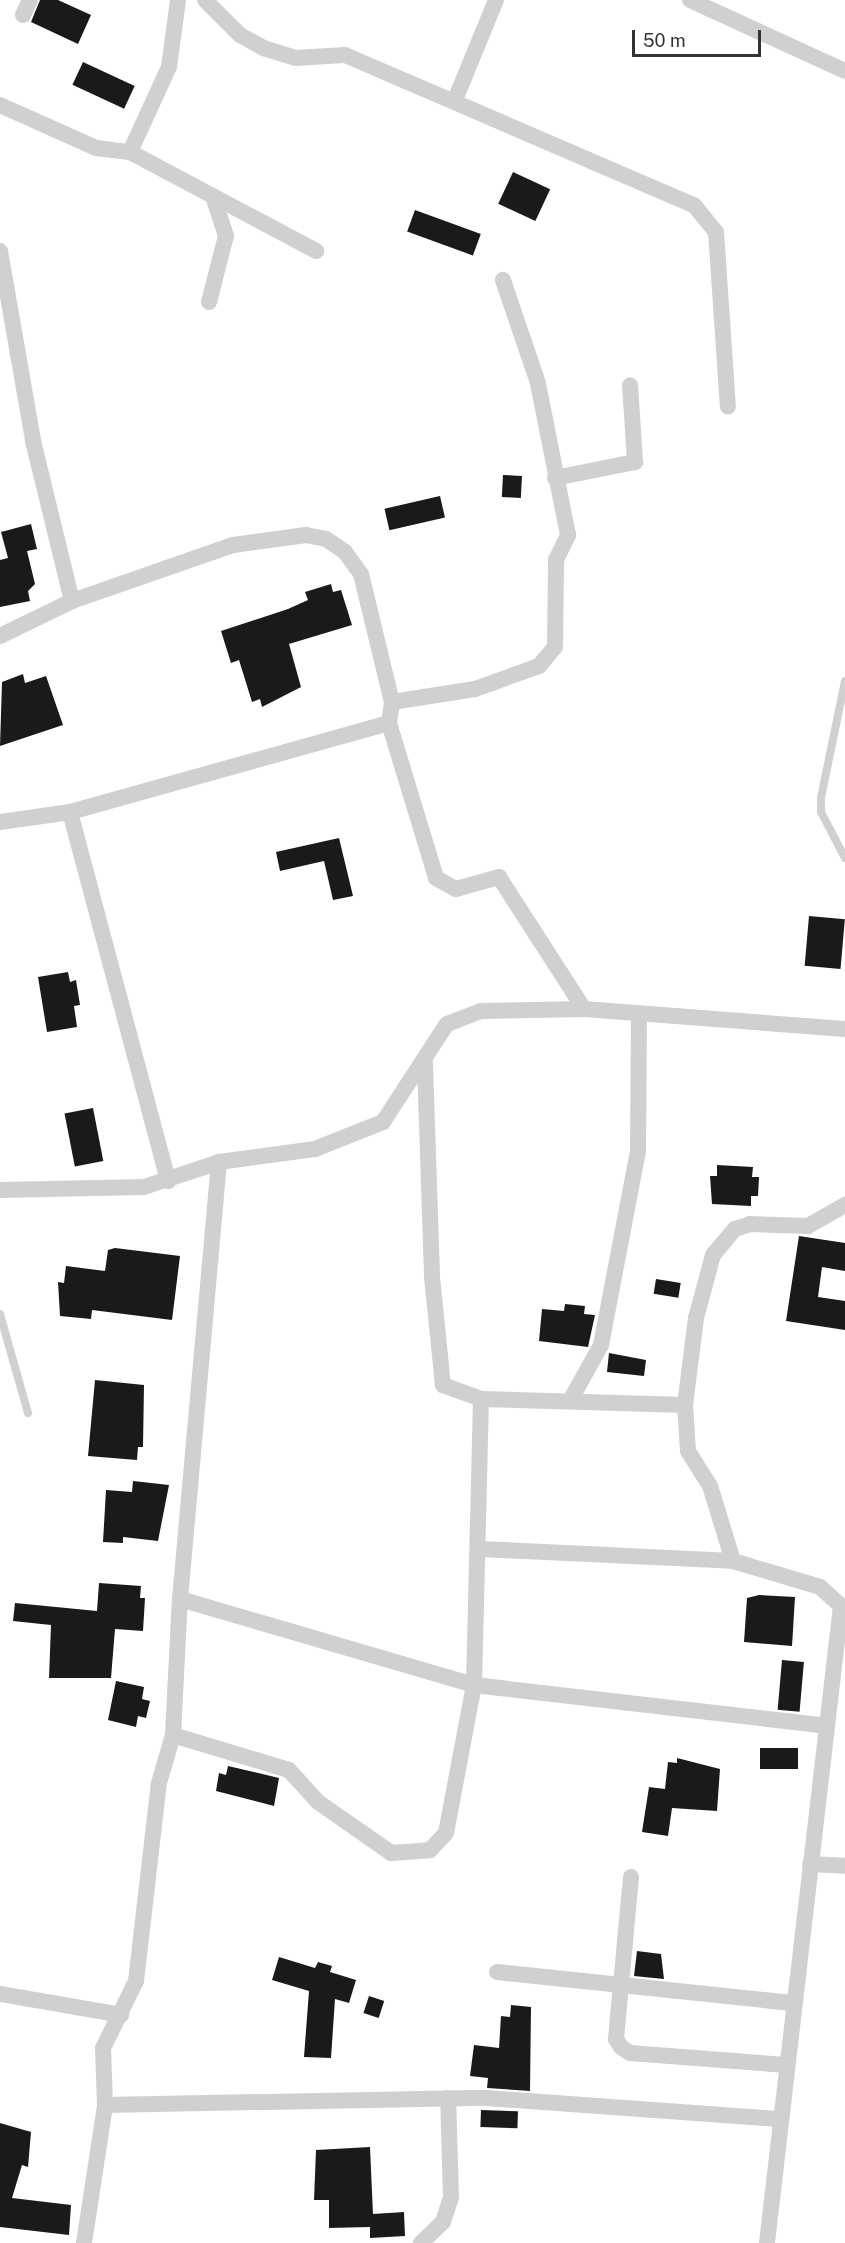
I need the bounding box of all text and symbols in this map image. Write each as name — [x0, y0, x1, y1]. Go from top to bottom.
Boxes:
scale bar — [635, 18, 764, 56]
text: 50 m — [643, 30, 686, 51]

